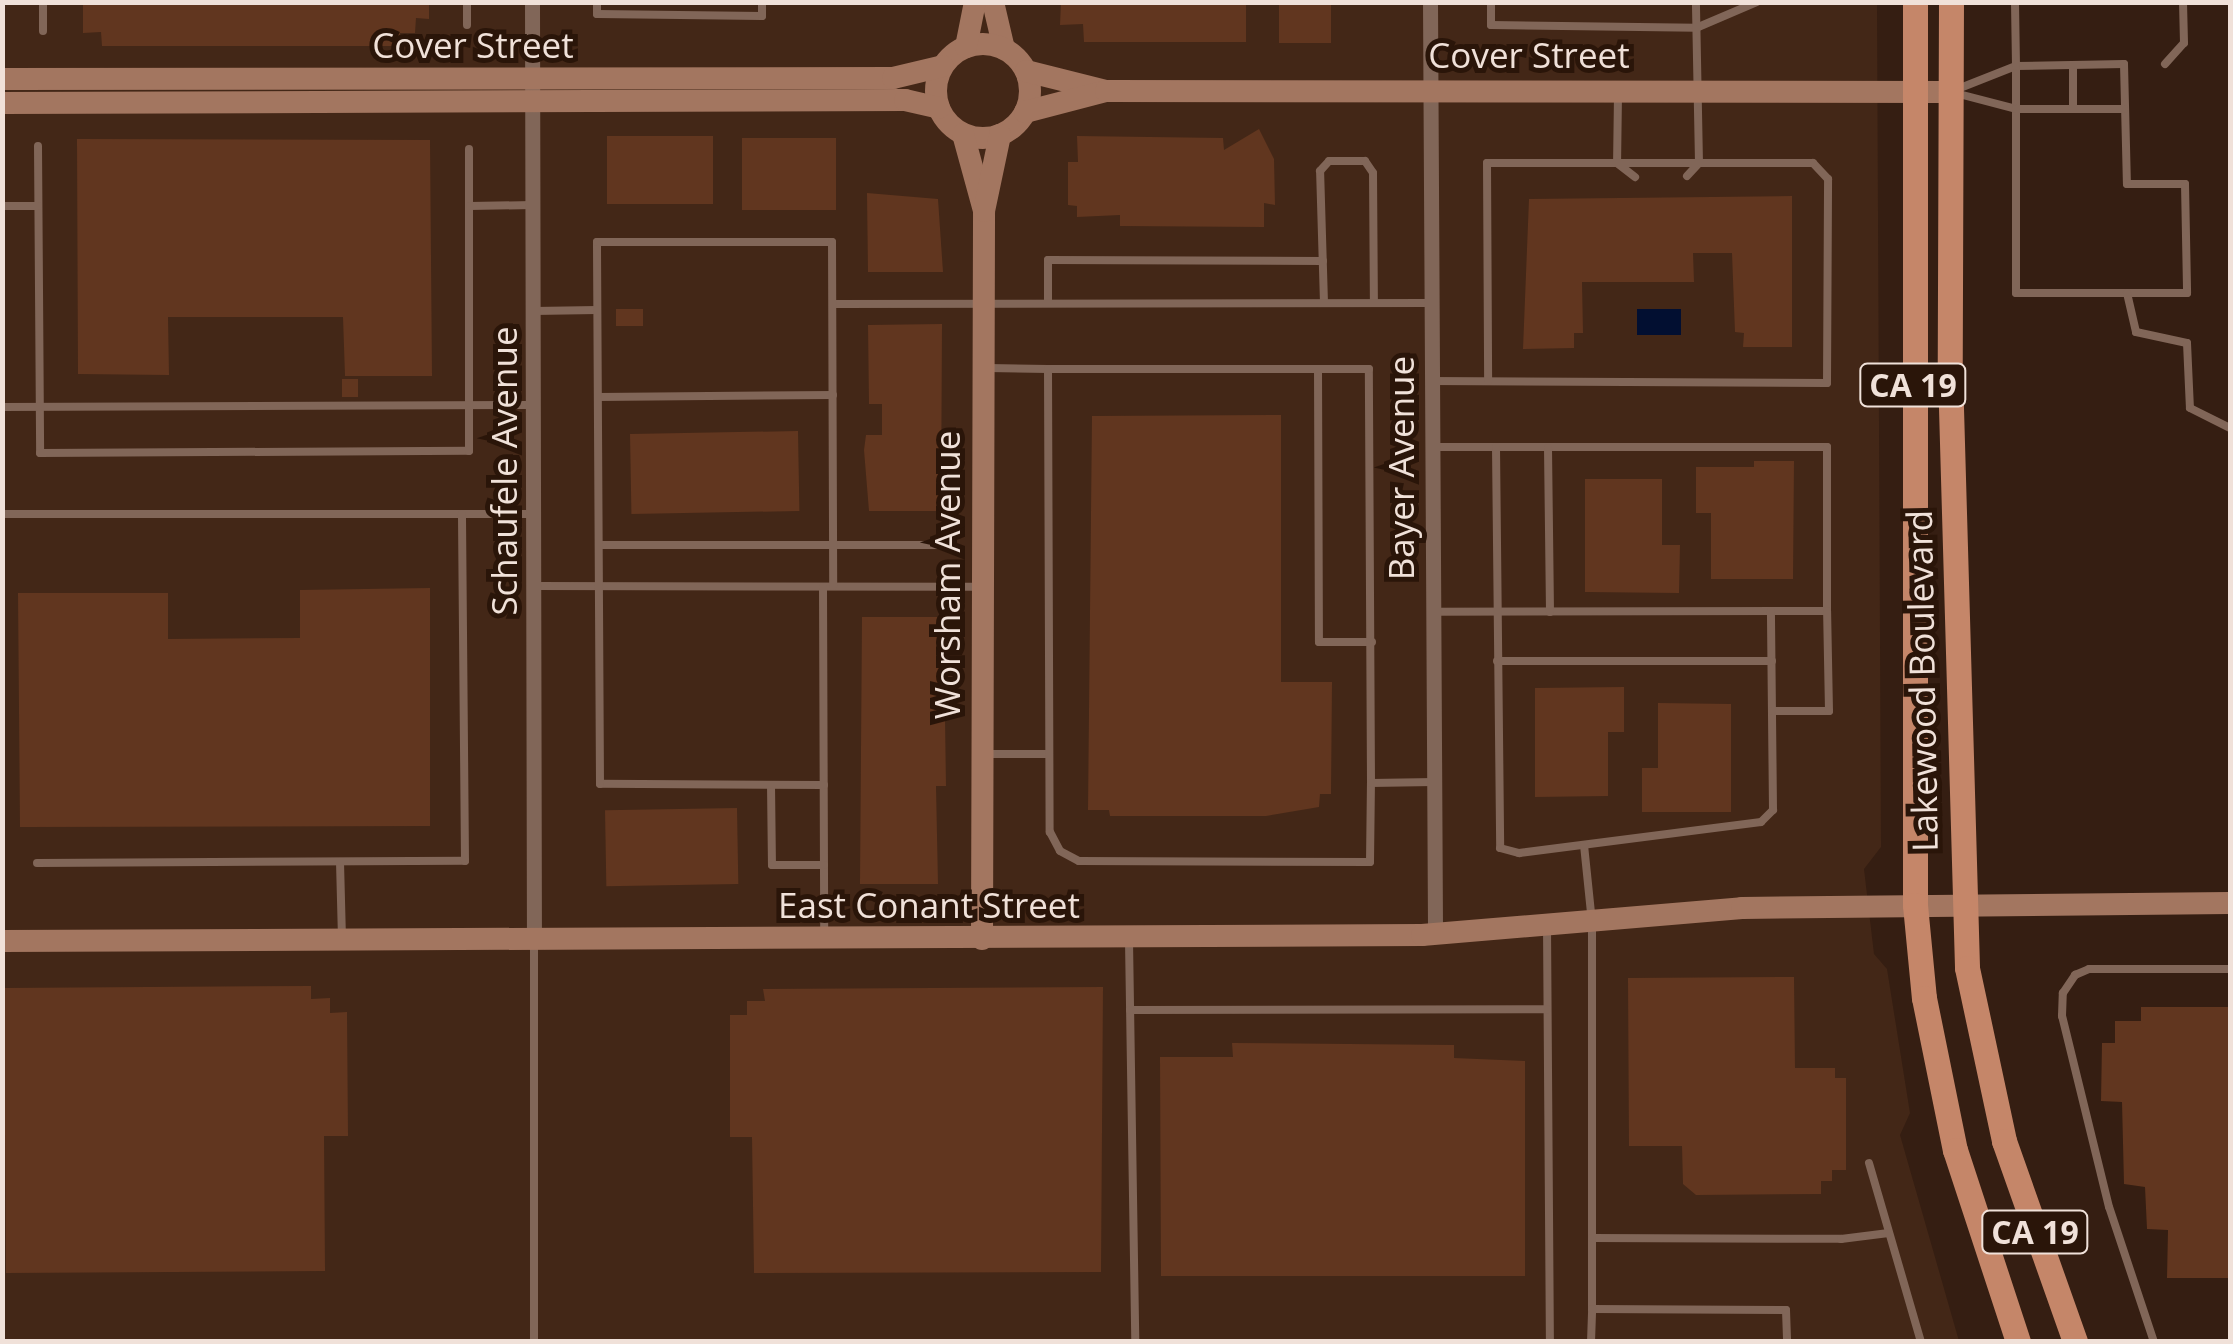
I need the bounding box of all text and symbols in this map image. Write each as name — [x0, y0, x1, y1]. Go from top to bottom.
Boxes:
street label: Cover Street — [372, 24, 574, 66]
street label: Cover Street — [1428, 34, 1630, 76]
street label: Schaufele Avenue — [483, 326, 525, 616]
street label: Bayer Avenue — [1380, 356, 1422, 580]
road number: CA 19 — [1858, 358, 1968, 412]
street label: Worsham Avenue — [926, 431, 968, 719]
street label: Lakewood Boulevard — [1898, 510, 1946, 852]
street label: East Conant Street — [778, 884, 1080, 926]
road number: CA 19 — [1980, 1205, 2090, 1259]

